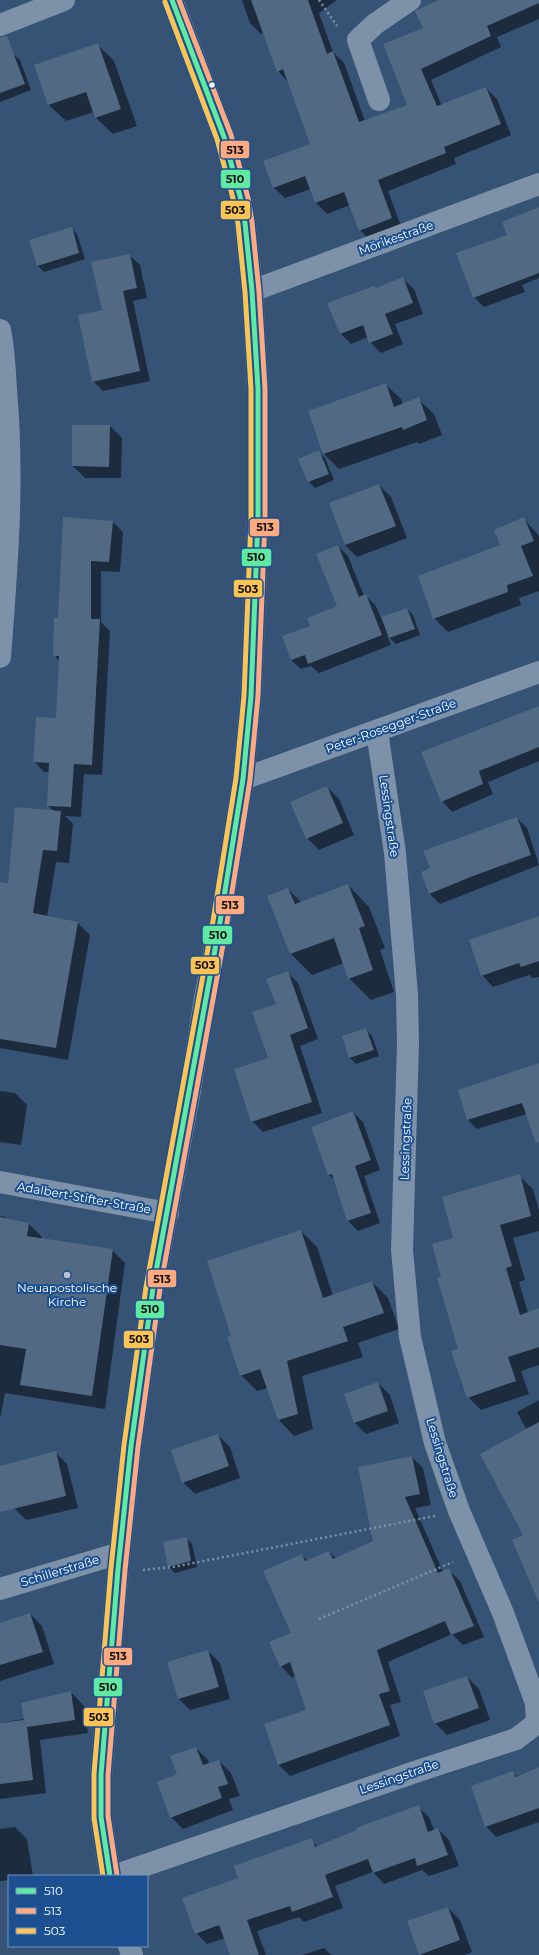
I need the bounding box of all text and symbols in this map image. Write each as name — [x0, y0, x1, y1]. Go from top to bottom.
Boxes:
unlabelled marker — [207, 80, 217, 90]
line badge: 513 — [220, 140, 250, 159]
text: 513 — [226, 143, 244, 157]
line badge: 510 — [220, 169, 251, 189]
text: 510 — [226, 172, 245, 186]
line badge: 503 — [220, 200, 251, 220]
text: 503 — [225, 203, 246, 217]
street label: Mörikestraße — [356, 217, 435, 258]
line badge: 513 — [249, 518, 280, 537]
text: 513 — [256, 520, 274, 534]
line badge: 510 — [241, 548, 272, 567]
text: 510 — [247, 550, 266, 564]
line badge: 503 — [233, 579, 263, 598]
text: 503 — [238, 582, 259, 596]
street label: Peter-Rosegger-Straße — [323, 695, 458, 756]
street label: Lessingstraße — [376, 774, 403, 858]
line badge: 513 — [215, 895, 245, 915]
text: 513 — [221, 898, 239, 912]
line badge: 510 — [202, 925, 233, 945]
text: 510 — [209, 928, 228, 942]
line badge: 503 — [190, 956, 220, 975]
text: 503 — [195, 958, 216, 972]
street label: Lessingstraße — [397, 1097, 414, 1181]
street label: Adalbert-Stifter-Straße — [16, 1178, 152, 1217]
line badge: 513 — [147, 1269, 177, 1288]
marker: Neuapostolische Kirche — [62, 1270, 72, 1280]
text: 513 — [153, 1272, 171, 1286]
place label: Neuapostolische Kirche — [17, 1280, 117, 1309]
line badge: 510 — [135, 1300, 165, 1319]
text: 510 — [141, 1302, 160, 1316]
line badge: 503 — [123, 1330, 154, 1349]
text: 503 — [129, 1332, 150, 1346]
street label: Lessingstraße — [423, 1416, 462, 1500]
street label: Schillerstraße — [19, 1551, 101, 1590]
line badge: 513 — [103, 1647, 133, 1666]
text: 513 — [109, 1649, 127, 1663]
line badge: 510 — [93, 1677, 123, 1697]
text: 510 — [99, 1680, 118, 1694]
line badge: 503 — [83, 1707, 114, 1727]
text: 503 — [89, 1710, 110, 1724]
street label: Lessingstraße — [357, 1756, 440, 1797]
legend — [8, 1875, 148, 1947]
text: 510 — [44, 1883, 63, 1898]
text: 513 — [44, 1903, 62, 1918]
text: 503 — [44, 1923, 66, 1938]

